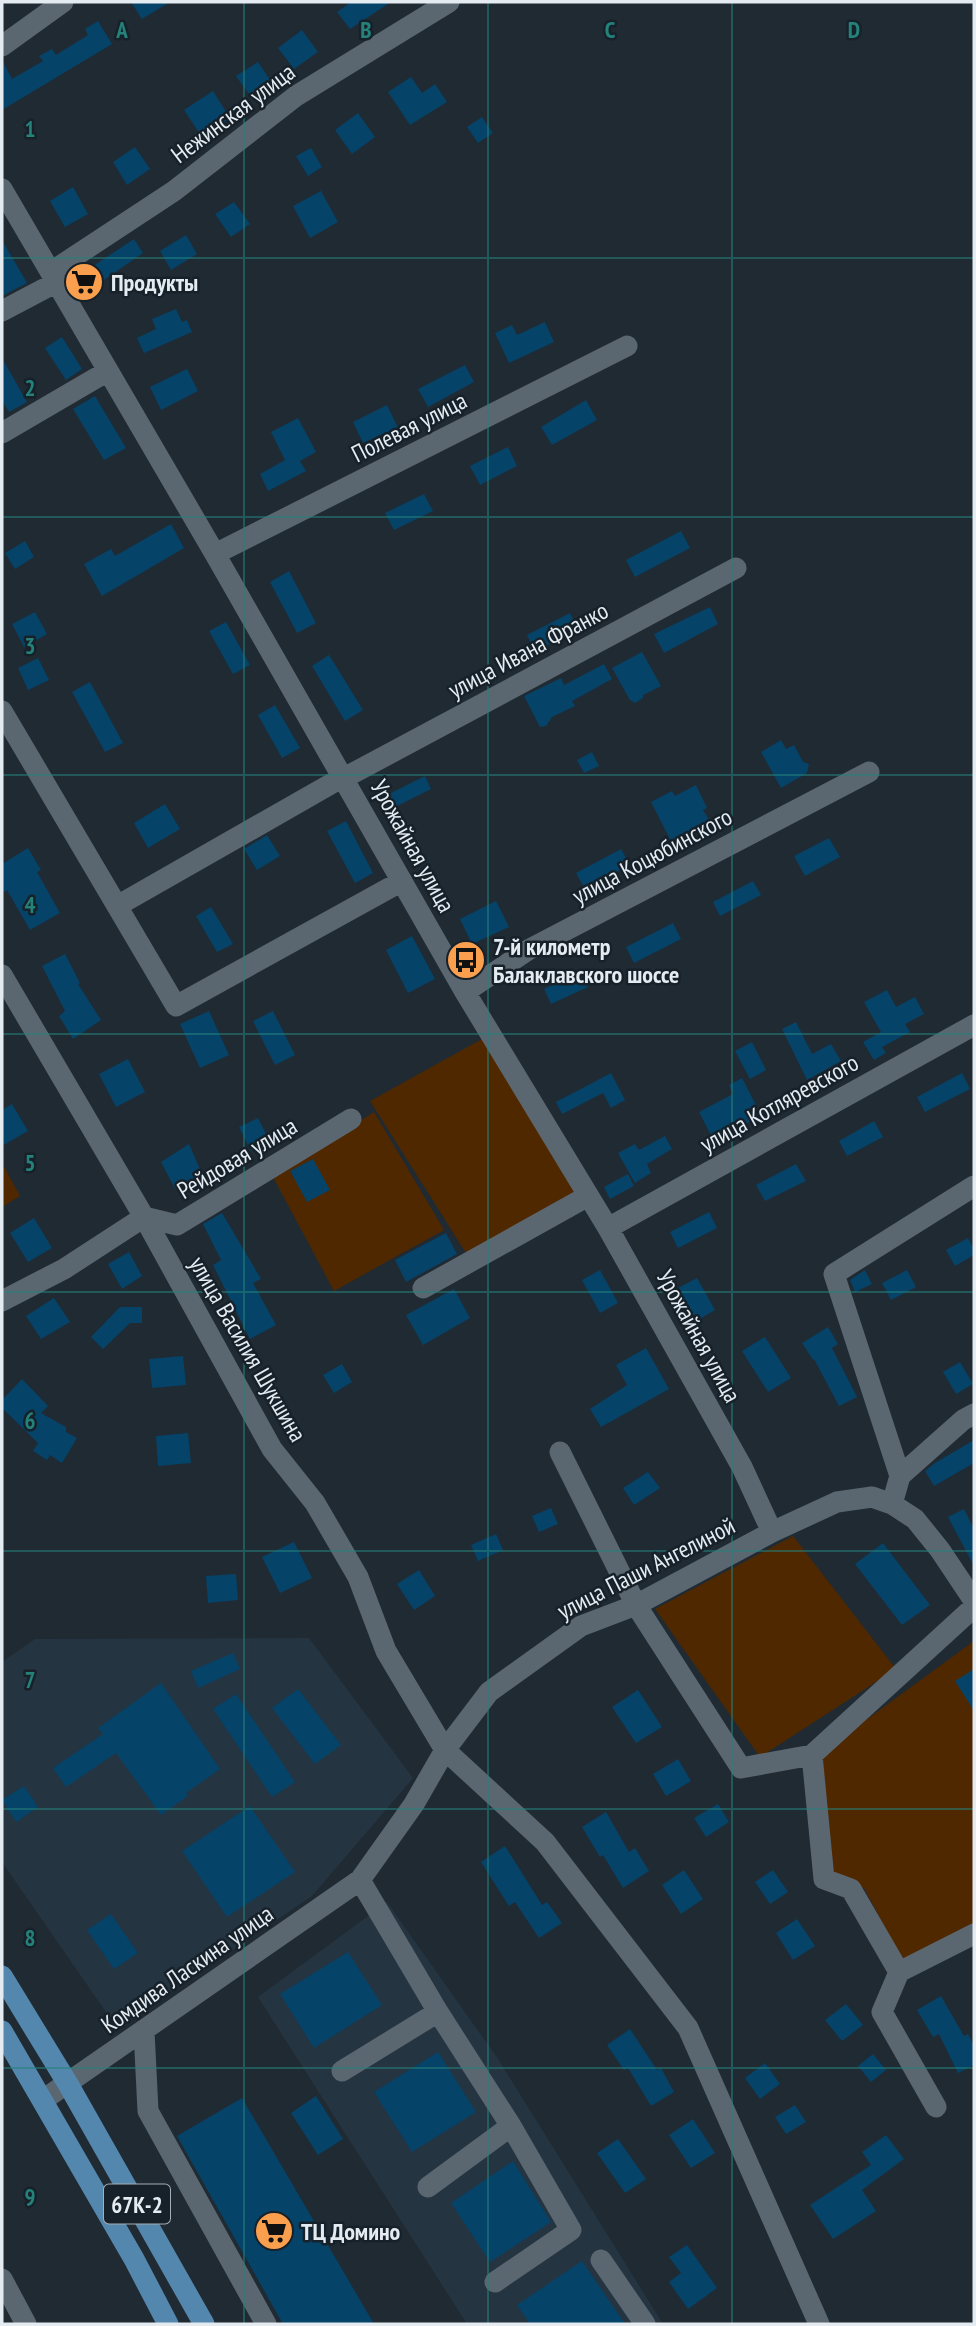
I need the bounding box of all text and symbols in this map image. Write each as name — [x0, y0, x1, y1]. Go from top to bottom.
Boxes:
text: A — [115, 15, 128, 44]
text: B — [360, 15, 372, 44]
text: C — [605, 15, 616, 44]
text: D — [848, 15, 860, 44]
street label: Нежинская улица — [165, 56, 301, 170]
text: 1 — [25, 114, 36, 143]
supermarket icon: Продукты — [63, 261, 105, 303]
place label: Продукты — [111, 267, 198, 298]
text: 2 — [25, 373, 36, 402]
street label: Полевая улица — [346, 385, 472, 469]
street label: улица Ивана Франко — [443, 595, 613, 705]
text: 3 — [25, 631, 36, 660]
street label: Урожайная улица — [364, 774, 462, 918]
street label: улица Коцюбинского — [567, 801, 737, 911]
text: 4 — [25, 890, 36, 919]
place label: 7-й километр Балаклавского шоссе — [493, 931, 679, 990]
bus stop icon: 7-й километр Балаклавского шоссе — [445, 939, 487, 981]
street label: улица Котляревского — [694, 1047, 864, 1159]
street label: Рейдовая улица — [171, 1110, 303, 1206]
text: 5 — [25, 1148, 36, 1177]
street label: улица Василия Шукшина — [182, 1251, 314, 1447]
street label: Урожайная улица — [650, 1264, 748, 1408]
text: 6 — [25, 1406, 36, 1435]
street label: улица Паши Ангелиной — [552, 1510, 740, 1626]
text: 7 — [25, 1665, 36, 1694]
street label: Комдива Ласкина улица — [95, 1898, 279, 2040]
text: 8 — [25, 1923, 36, 1952]
text: 9 — [25, 2182, 36, 2211]
road number: 67К-2 — [104, 2184, 170, 2224]
supermarket icon: ТЦ Домино — [253, 2210, 295, 2252]
place label: ТЦ Домино — [301, 2216, 401, 2247]

